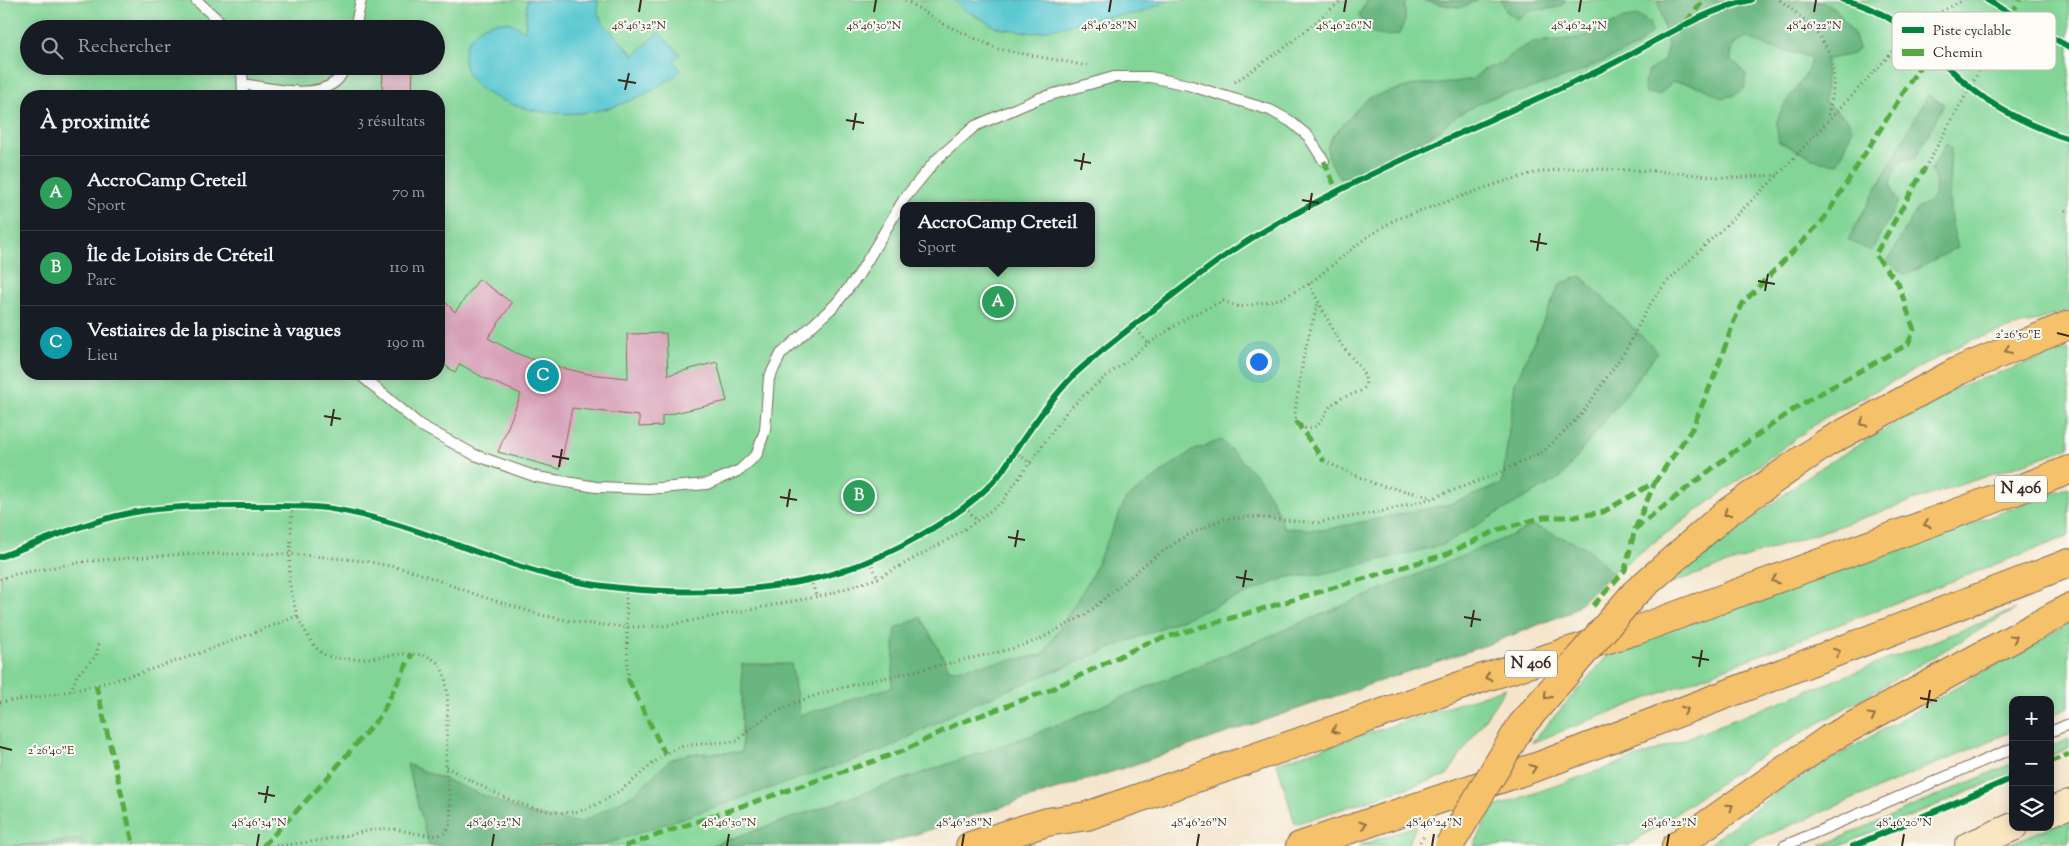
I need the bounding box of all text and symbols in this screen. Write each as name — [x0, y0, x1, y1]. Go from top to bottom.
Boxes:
legend — [1892, 12, 2056, 70]
text: 48°46'32"N — [612, 17, 667, 35]
text: 48°46'30"N — [847, 17, 902, 35]
text: 48°46'28"N — [1081, 17, 1137, 35]
text: 48°46'26"N — [1316, 17, 1372, 35]
text: 48°46'24"N — [1551, 17, 1607, 35]
text: 48°46'22"N — [1786, 17, 1842, 35]
search box — [20, 20, 445, 75]
text: Piste cyclable — [1933, 22, 2011, 42]
icon: search — [38, 34, 66, 62]
text: Rechercher — [78, 34, 171, 61]
text: Chemin — [1933, 44, 1983, 64]
text: À proximité — [40, 108, 150, 138]
text: 3 résultats — [357, 111, 425, 134]
text: AccroCamp Creteil — [87, 168, 247, 195]
text: A — [50, 182, 63, 205]
text: 70 m — [392, 182, 425, 205]
text: Sport — [87, 195, 126, 218]
popup — [900, 202, 1095, 267]
text: AccroCamp Creteil — [917, 210, 1078, 237]
text: Sport — [917, 237, 956, 260]
text: Île de Loisirs de Créteil — [87, 243, 274, 270]
text: B — [51, 257, 61, 280]
text: 110 m — [389, 257, 425, 280]
text: Parc — [87, 270, 116, 293]
pin: A — [982, 283, 1014, 321]
text: Vestiaires de la piscine à vagues — [87, 318, 341, 345]
text: 2°26'50"E — [1995, 326, 2042, 344]
text: C — [50, 332, 62, 355]
text: 190 m — [387, 332, 425, 355]
one-way arrow — [2004, 344, 2013, 355]
text: Lieu — [87, 345, 118, 368]
your location — [1246, 349, 1272, 375]
pin: C — [527, 357, 559, 395]
one-way arrow — [1859, 417, 1868, 427]
road number: N 406 — [1995, 476, 2047, 502]
pin: B — [843, 477, 875, 515]
one-way arrow — [1724, 507, 1733, 516]
one-way arrow — [1924, 518, 1932, 528]
one-way arrow — [1771, 574, 1780, 584]
one-way arrow — [2009, 634, 2018, 644]
one-way arrow — [1832, 648, 1841, 658]
road number: N 406 — [1505, 651, 1557, 678]
one-way arrow — [1485, 671, 1493, 681]
one-way arrow — [1543, 691, 1552, 700]
map controls — [2009, 696, 2054, 831]
button: + — [2009, 696, 2054, 741]
one-way arrow — [1680, 706, 1689, 716]
one-way arrow — [1866, 712, 1875, 722]
one-way arrow — [1331, 724, 1340, 734]
button: − — [2009, 741, 2054, 786]
text: 2°26'40"E — [28, 742, 75, 760]
one-way arrow — [1528, 764, 1537, 774]
button: layers — [2009, 786, 2054, 831]
one-way arrow — [1724, 804, 1734, 813]
text: 48°46'34"N — [232, 814, 287, 832]
text: 48°46'32"N — [467, 814, 522, 832]
text: 48°46'30"N — [702, 814, 757, 832]
text: 48°46'28"N — [936, 814, 992, 832]
text: 48°46'26"N — [1171, 814, 1227, 832]
text: 48°46'24"N — [1406, 814, 1462, 832]
text: 48°46'22"N — [1641, 814, 1697, 832]
text: 48°46'20"N — [1876, 814, 1932, 832]
one-way arrow — [1358, 821, 1366, 831]

